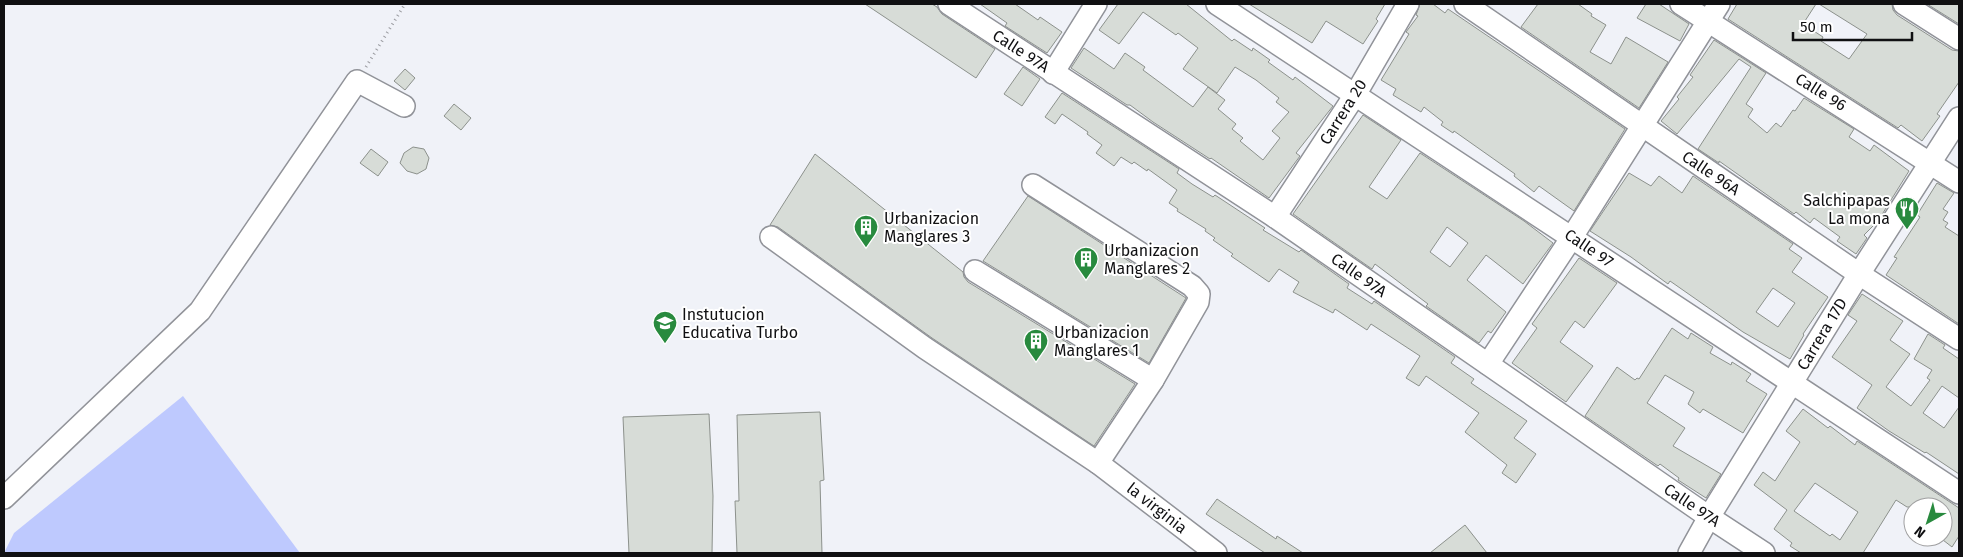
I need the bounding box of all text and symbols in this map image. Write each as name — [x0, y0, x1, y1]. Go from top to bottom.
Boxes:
scale bar — [1793, 10, 1912, 42]
text: 50 m — [1800, 18, 1833, 36]
street label: Calle 97A — [989, 26, 1054, 77]
street label: Calle 96 — [1792, 69, 1850, 115]
street label: Carrera 20 — [1315, 76, 1371, 148]
street label: Calle 96A — [1678, 147, 1744, 200]
place label: Salchipapas La mona — [1803, 191, 1890, 228]
restaurant icon: Salchipapas La mona — [1894, 196, 1920, 230]
place label: Urbanizacion Manglares 3 — [884, 209, 979, 246]
building icon: Urbanizacion Manglares 3 — [853, 214, 879, 248]
street label: Calle 97 — [1561, 225, 1617, 271]
place label: Urbanizacion Manglares 2 — [1104, 241, 1199, 278]
building icon: Urbanizacion Manglares 2 — [1073, 246, 1099, 280]
street label: Calle 97A — [1328, 249, 1391, 301]
street label: Carrera 17D — [1793, 294, 1851, 374]
place label: Instutucion Educativa Turbo — [682, 305, 798, 342]
school or university icon: Instutucion Educativa Turbo — [652, 310, 678, 344]
place label: Urbanizacion Manglares 1 — [1054, 323, 1149, 360]
building icon: Urbanizacion Manglares 1 — [1023, 328, 1049, 362]
street label: la virginia — [1123, 479, 1191, 537]
street label: Calle 97A — [1660, 479, 1724, 531]
north arrow — [1903, 497, 1953, 547]
text: N — [1911, 522, 1929, 541]

